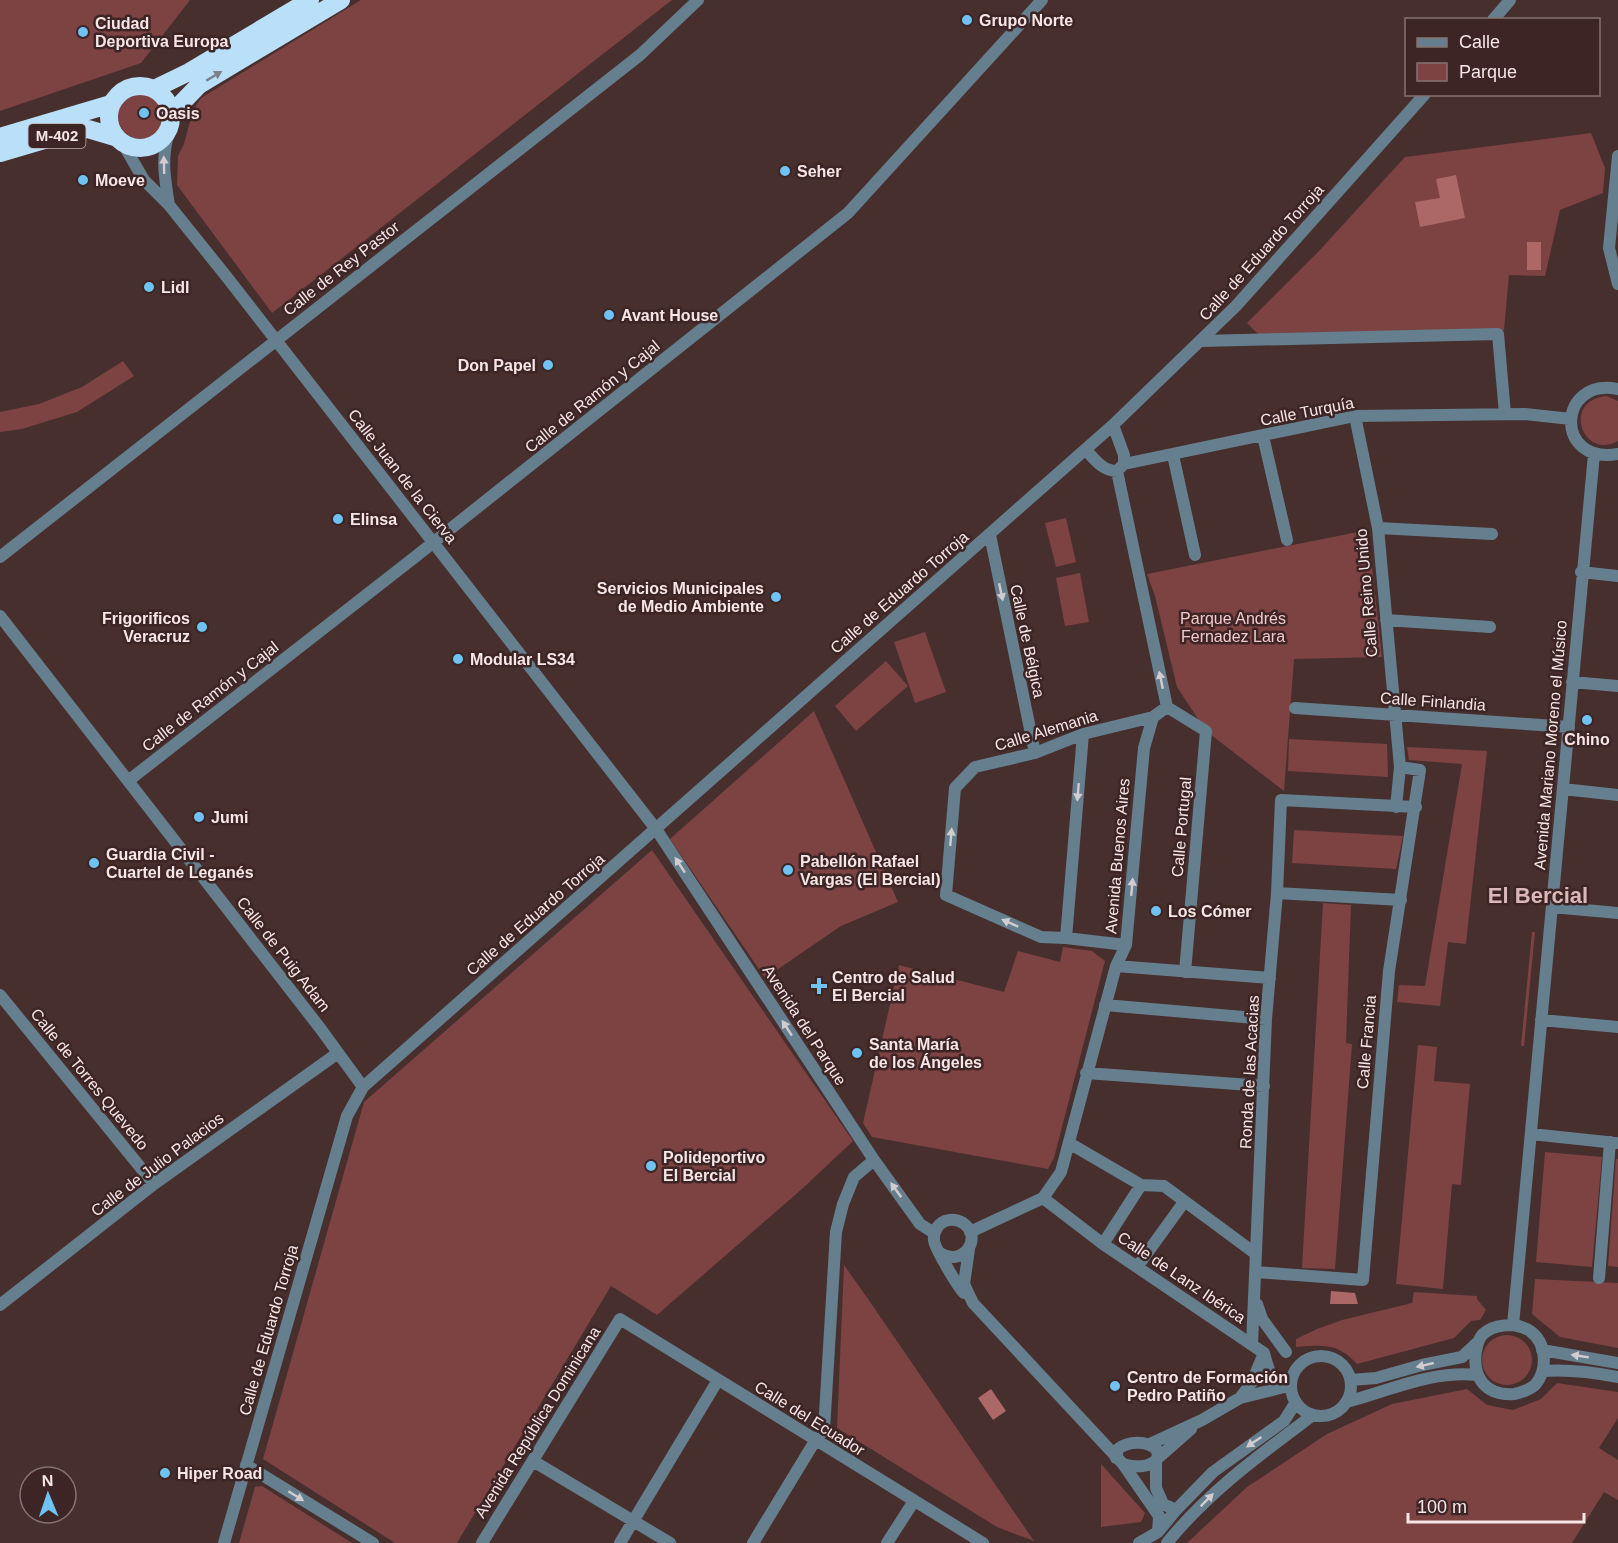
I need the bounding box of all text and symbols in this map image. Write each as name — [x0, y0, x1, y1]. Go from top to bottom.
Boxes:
place label: Grupo Norte — [979, 12, 1073, 29]
marker: Grupo Norte — [960, 13, 974, 27]
place label: Ciudad Deportiva Europa — [95, 15, 228, 50]
legend — [1405, 18, 1600, 96]
marker: Ciudad Deportiva Europa — [76, 25, 90, 39]
text: Calle — [1459, 32, 1500, 52]
text: Parque — [1459, 62, 1517, 82]
one-way arrow — [206, 70, 223, 81]
place label: Oasis — [156, 105, 200, 122]
marker: Oasis — [137, 106, 151, 120]
road number: M-402 — [28, 124, 86, 148]
one-way arrow — [159, 156, 169, 175]
place label: Seher — [797, 163, 841, 180]
marker: Seher — [778, 164, 792, 178]
place label: Moeve — [95, 172, 145, 189]
marker: Moeve — [76, 173, 90, 187]
street label: Calle de Eduardo Torroja — [1196, 181, 1327, 324]
street label: Calle de Rey Pastor — [280, 217, 403, 319]
place label: Lidl — [161, 279, 189, 296]
marker: Lidl — [142, 280, 156, 294]
place label: Avant House — [621, 307, 718, 324]
marker: Avant House — [602, 308, 616, 322]
street label: Calle de Ramón y Cajal — [522, 337, 663, 456]
place label: Don Papel — [458, 357, 536, 374]
marker: Don Papel — [541, 358, 555, 372]
street label: Calle Turquía — [1259, 394, 1356, 429]
street label: Calle Juan de la Cierva — [345, 406, 460, 547]
place label: Elinsa — [350, 511, 397, 528]
marker: Elinsa — [331, 512, 345, 526]
street label: Calle de Eduardo Torroja — [827, 528, 972, 657]
street label: Calle Reino Unido — [1352, 528, 1381, 658]
place label: Servicios Municipales de Medio Ambiente — [597, 580, 764, 615]
one-way arrow — [997, 583, 1007, 601]
street label: Calle de Bélgica — [1007, 583, 1048, 700]
marker: Servicios Municipales de Medio Ambiente — [769, 590, 783, 604]
place label: Frigorificos Veracruz — [102, 610, 190, 645]
park label: Parque Andrés Fernadez Lara — [1180, 610, 1286, 645]
street label: Avenida Mariano Moreno el Músico — [1531, 619, 1570, 871]
marker: Frigorificos Veracruz — [195, 620, 209, 634]
street label: Calle de Ramón y Cajal — [139, 638, 282, 755]
place label: Modular LS34 — [470, 651, 575, 668]
marker: Modular LS34 — [451, 652, 465, 666]
one-way arrow — [1156, 670, 1165, 689]
street label: Calle Finlandia — [1380, 689, 1486, 714]
street label: Calle Alemania — [993, 707, 1100, 754]
marker: Chino — [1580, 713, 1594, 727]
place label: Chino — [1564, 731, 1610, 748]
street label: Calle Portugal — [1169, 776, 1194, 878]
street label: Avenida Buenos Aires — [1102, 777, 1133, 935]
one-way arrow — [1074, 783, 1083, 802]
place label: Jumi — [211, 809, 248, 826]
marker: Jumi — [192, 810, 206, 824]
one-way arrow — [946, 827, 956, 846]
place label: Guardia Civil - Cuartel de Leganés — [106, 846, 254, 881]
street label: Calle de Eduardo Torroja — [463, 850, 608, 979]
place label: Pabellón Rafael Vargas (El Bercial) — [800, 853, 941, 888]
marker: Guardia Civil - Cuartel de Leganés — [87, 856, 101, 870]
one-way arrow — [674, 858, 686, 874]
marker: Pabellón Rafael Vargas (El Bercial) — [781, 863, 795, 877]
one-way arrow — [1127, 877, 1137, 896]
district label: El Bercial — [1488, 883, 1588, 908]
street label: Calle de Puig Adam — [234, 894, 334, 1015]
place label: Los Cómer — [1168, 903, 1252, 920]
marker: Los Cómer — [1149, 904, 1163, 918]
one-way arrow — [1002, 919, 1019, 928]
street label: Avenida del Parque — [759, 962, 850, 1088]
place label: Centro de Salud El Bercial — [832, 969, 955, 1004]
marker: Centro de Salud El Bercial — [810, 977, 828, 995]
street label: Calle Francia — [1354, 994, 1379, 1090]
street label: Ronda de las Acacias — [1237, 995, 1262, 1149]
street label: Calle de Torres Quevedo — [27, 1005, 152, 1153]
one-way arrow — [782, 1020, 793, 1037]
place label: Santa María de los Ángeles — [869, 1036, 982, 1071]
marker: Santa María de los Ángeles — [850, 1046, 864, 1060]
street label: Calle de Julio Palacios — [88, 1109, 227, 1220]
place label: Polideportivo El Bercial — [663, 1149, 765, 1184]
marker: Polideportivo El Bercial — [644, 1159, 658, 1173]
one-way arrow — [890, 1183, 902, 1199]
street label: Calle de Lanz Ibérica — [1115, 1228, 1249, 1327]
street label: Calle de Eduardo Torroja — [236, 1243, 301, 1417]
street label: Avenida República Dominicana — [471, 1324, 604, 1521]
one-way arrow — [1571, 1352, 1590, 1361]
one-way arrow — [1416, 1360, 1434, 1370]
place label: Centro de Formación Pedro Patiño — [1127, 1369, 1288, 1404]
street label: Calle del Ecuador — [752, 1378, 868, 1459]
marker: Centro de Formación Pedro Patiño — [1108, 1379, 1122, 1393]
one-way arrow — [1246, 1436, 1262, 1448]
north arrow — [18, 1465, 78, 1525]
place label: Hiper Road — [177, 1465, 262, 1482]
marker: Hiper Road — [158, 1466, 172, 1480]
text: N — [41, 1472, 54, 1489]
scale bar — [1408, 1486, 1584, 1524]
one-way arrow — [288, 1490, 304, 1501]
one-way arrow — [1199, 1493, 1214, 1507]
text: 100 m — [1417, 1497, 1467, 1517]

